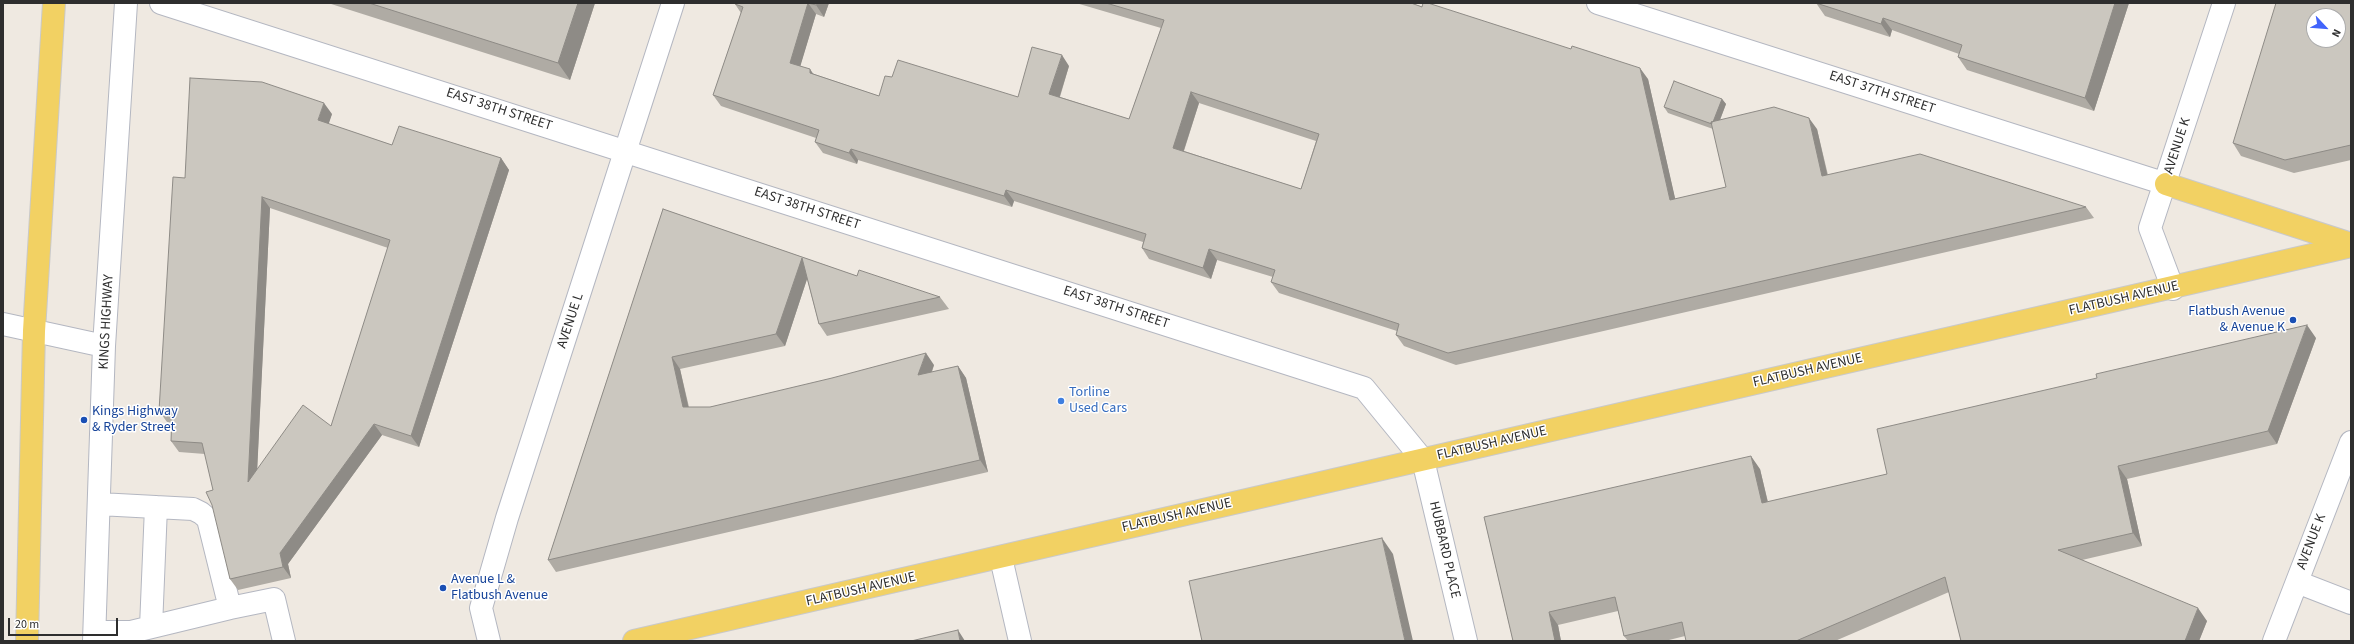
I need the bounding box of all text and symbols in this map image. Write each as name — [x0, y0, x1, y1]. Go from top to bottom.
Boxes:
north arrow — [2306, 8, 2346, 48]
text: N — [2328, 26, 2345, 40]
street label: EAST 37TH STREET — [1827, 68, 1937, 118]
street label: EAST 38TH STREET — [444, 85, 554, 135]
street label: AVENUE K — [2161, 116, 2195, 176]
street label: EAST 38TH STREET — [752, 184, 862, 234]
street label: KINGS HIGHWAY — [96, 274, 118, 370]
street label: FLATBUSH AVENUE — [2068, 278, 2180, 320]
street label: EAST 38TH STREET — [1061, 283, 1171, 333]
street label: AVENUE L — [554, 291, 588, 351]
place label: Flatbush Avenue & Avenue K — [2188, 304, 2285, 336]
marker: Flatbush Avenue & Avenue K — [2288, 315, 2298, 325]
street label: FLATBUSH AVENUE — [1752, 350, 1864, 392]
place label: Torline Used Cars — [1069, 385, 1127, 418]
marker: Torline Used Cars — [1056, 396, 1066, 406]
place label: Kings Highway & Ryder Street — [92, 404, 178, 436]
marker: Kings Highway & Ryder Street — [79, 415, 89, 425]
street label: FLATBUSH AVENUE — [1436, 423, 1548, 465]
street label: FLATBUSH AVENUE — [1121, 495, 1233, 537]
street label: HUBBARD PLACE — [1425, 500, 1463, 600]
street label: AVENUE K — [2294, 512, 2330, 572]
street label: FLATBUSH AVENUE — [805, 569, 917, 611]
place label: Avenue L & Flatbush Avenue — [451, 572, 548, 604]
marker: Avenue L & Flatbush Avenue — [438, 583, 448, 593]
scale bar — [10, 610, 120, 636]
text: 20 m — [15, 616, 39, 633]

